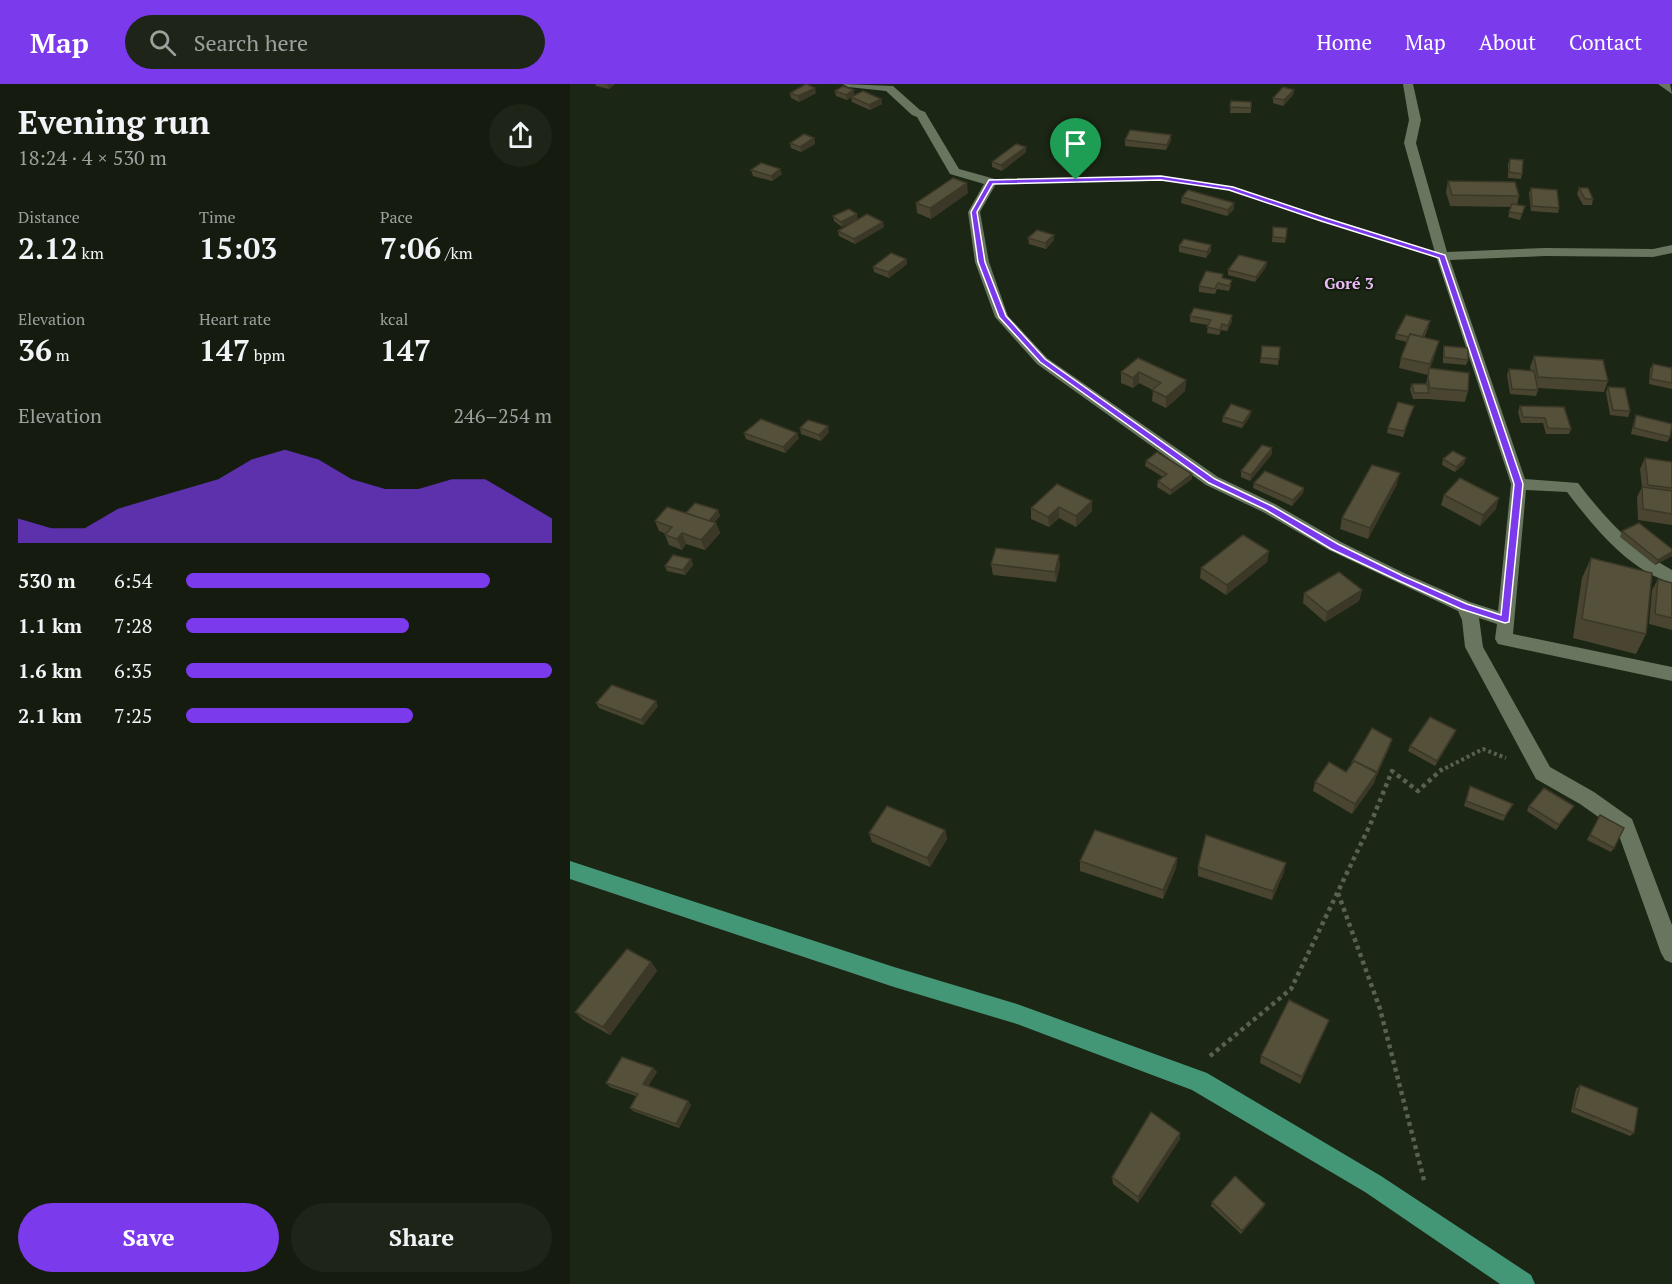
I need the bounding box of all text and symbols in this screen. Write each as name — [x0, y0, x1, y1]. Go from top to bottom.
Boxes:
search box — [125, 15, 545, 69]
text: Map — [30, 24, 89, 61]
icon: search — [146, 26, 179, 59]
text: Search here — [194, 28, 308, 57]
text: Home — [1316, 28, 1372, 56]
text: Map — [1405, 28, 1446, 56]
text: About — [1479, 28, 1536, 56]
text: Contact — [1569, 28, 1642, 56]
text: Evening run — [18, 100, 210, 143]
button: share — [489, 104, 552, 167]
pin — [1050, 118, 1101, 180]
icon: arrive — [1059, 127, 1092, 160]
text: 18:24 · 4 × 530 m — [18, 144, 167, 171]
text: Distance — [18, 206, 80, 228]
text: Time — [199, 206, 236, 228]
text: Pace — [380, 206, 413, 228]
text: 2.12 — [18, 228, 78, 268]
text: 15:03 — [199, 228, 277, 268]
text: 7:06 — [380, 228, 441, 268]
text: km — [78, 242, 104, 264]
text: /km — [441, 242, 473, 264]
district label: Goré 3 — [1324, 272, 1374, 294]
text: Elevation — [18, 308, 85, 330]
text: Heart rate — [199, 308, 271, 330]
text: kcal — [380, 308, 408, 330]
text: 36 — [18, 330, 52, 370]
text: 147 — [199, 330, 250, 370]
text: 147 — [380, 330, 431, 370]
text: m — [52, 344, 70, 366]
text: bpm — [250, 344, 285, 366]
text: Elevation — [18, 402, 102, 429]
text: 246–254 m — [453, 402, 552, 429]
text: 530 m — [18, 567, 76, 594]
text: 6:54 — [114, 567, 153, 594]
text: 1.1 km — [18, 612, 82, 639]
text: 7:28 — [114, 612, 153, 639]
text: 1.6 km — [18, 657, 82, 684]
text: 6:35 — [114, 657, 153, 684]
text: 2.1 km — [18, 702, 82, 729]
text: 7:25 — [114, 702, 153, 729]
button: Save — [18, 1203, 279, 1272]
button: Share — [291, 1203, 552, 1272]

